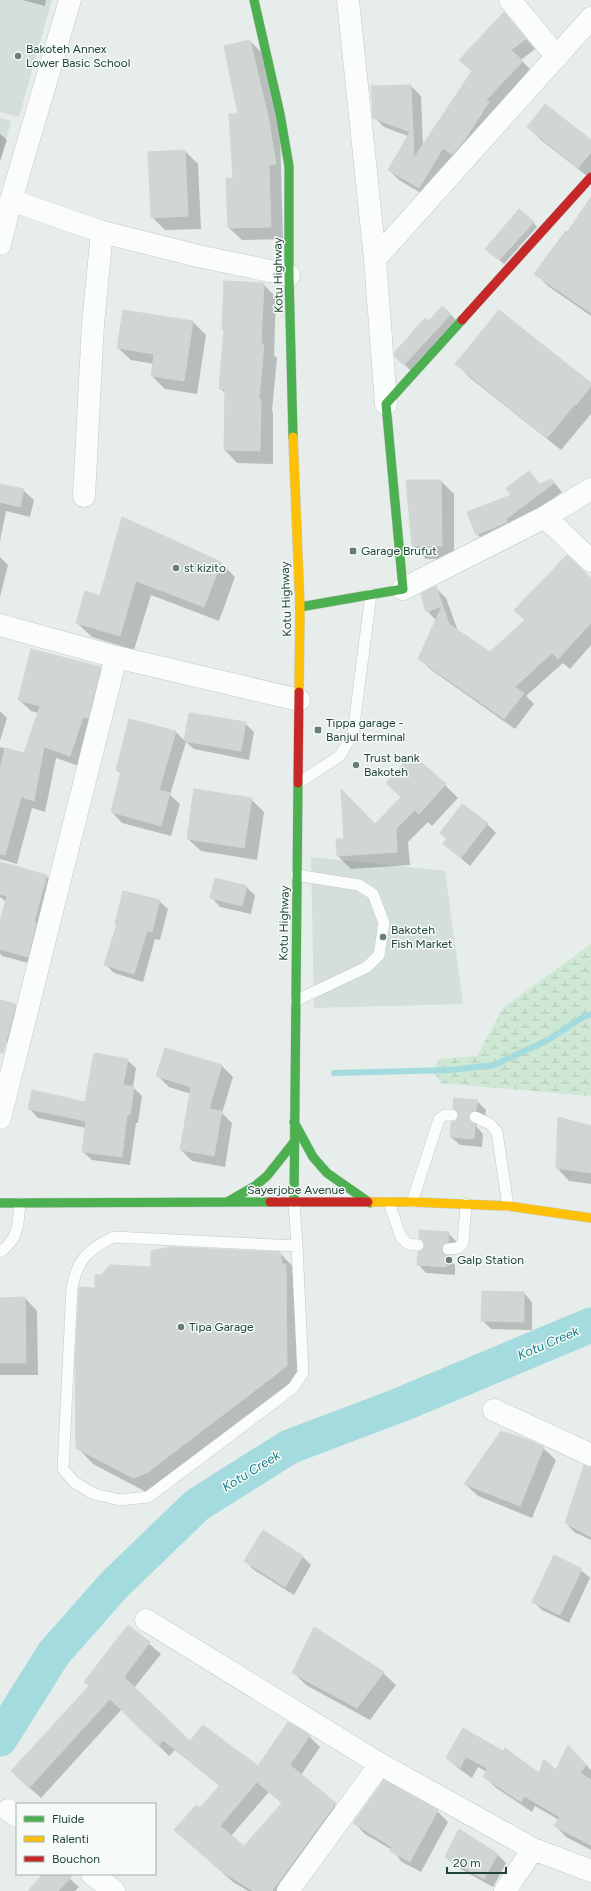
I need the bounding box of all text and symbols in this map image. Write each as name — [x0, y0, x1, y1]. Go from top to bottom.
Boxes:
place label: Bakoteh Annex Lower Basic School — [26, 42, 130, 70]
marker: Bakoteh Annex Lower Basic School — [13, 51, 23, 61]
street label: Kotu Highway — [270, 236, 286, 313]
place label: Garage Brufut — [361, 544, 437, 558]
marker: Garage Brufut — [348, 546, 358, 556]
street label: Kotu Highway — [278, 560, 294, 637]
place label: st kizito — [184, 561, 226, 575]
marker: st kizito — [171, 563, 181, 573]
place label: Tippa garage - Banjul terminal — [326, 716, 405, 744]
marker: Tippa garage - Banjul terminal — [313, 725, 323, 735]
place label: Trust bank Bakoteh — [364, 751, 420, 779]
marker: Trust bank Bakoteh — [351, 760, 361, 770]
street label: Kotu Highway — [276, 884, 292, 961]
place label: Bakoteh Fish Market — [391, 923, 453, 951]
marker: Bakoteh Fish Market — [378, 932, 388, 942]
street label: Sayerjobe Avenue — [247, 1183, 345, 1197]
place label: Galp Station — [457, 1253, 524, 1267]
marker: Galp Station — [444, 1255, 454, 1265]
place label: Tipa Garage — [189, 1320, 254, 1334]
marker: Tipa Garage — [176, 1322, 186, 1332]
water label: Kotu Creek — [515, 1323, 582, 1363]
water label: Kotu Creek — [219, 1447, 283, 1495]
legend — [16, 1803, 156, 1875]
text: Fluide — [52, 1812, 85, 1826]
text: Ralenti — [52, 1832, 89, 1846]
scale bar — [447, 1849, 506, 1875]
text: Bouchon — [52, 1852, 100, 1866]
text: 20 m — [453, 1856, 481, 1870]

